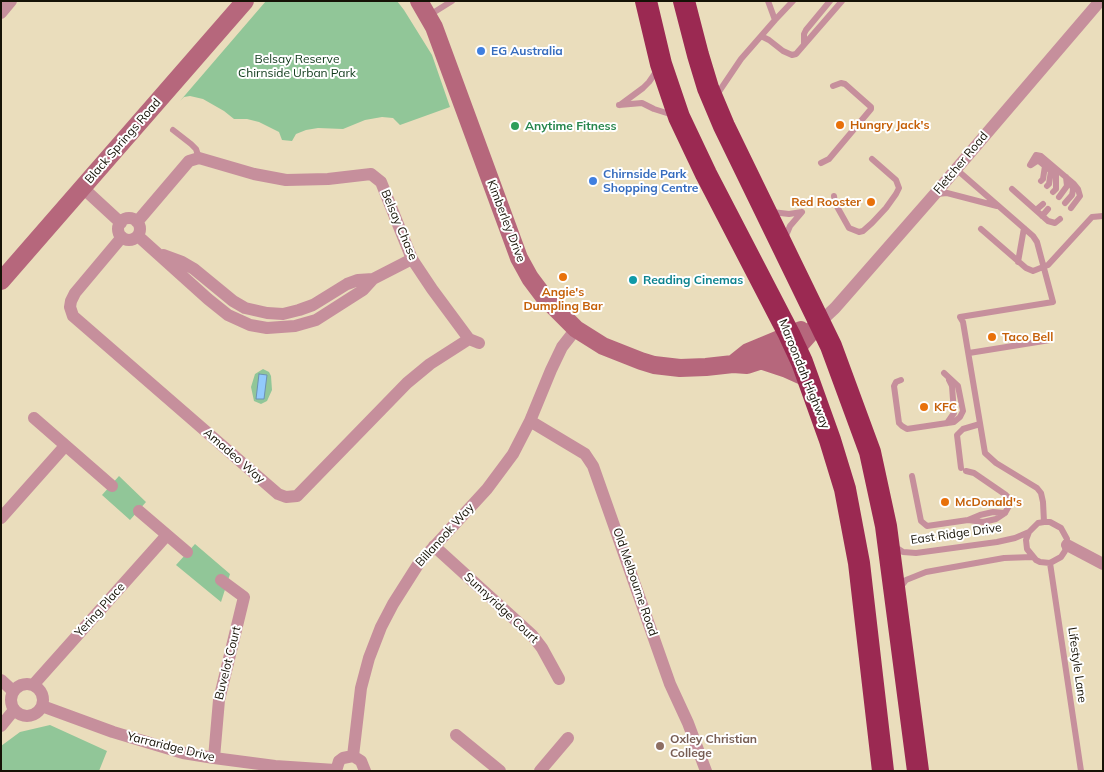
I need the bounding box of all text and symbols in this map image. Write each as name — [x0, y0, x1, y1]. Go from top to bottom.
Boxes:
place label: EG Australia — [491, 44, 563, 58]
marker: EG Australia — [475, 45, 487, 57]
park label: Belsay Reserve Chirnside Urban Park — [238, 52, 356, 80]
street label: Black Springs Road — [82, 95, 164, 187]
place label: Hungry Jack's — [850, 118, 929, 132]
place label: Anytime Fitness — [525, 119, 617, 133]
marker: Hungry Jack's — [834, 119, 846, 131]
marker: Anytime Fitness — [509, 120, 521, 132]
street label: Fletcher Road — [931, 129, 991, 197]
place label: Chirnside Park Shopping Centre — [603, 167, 698, 195]
marker: Chirnside Park Shopping Centre — [587, 175, 599, 187]
street label: Kimberley Drive — [484, 178, 528, 264]
street label: Belsay Chase — [378, 188, 420, 262]
place label: Red Rooster — [791, 195, 861, 209]
marker: Red Rooster — [865, 196, 877, 208]
marker: Angie's Dumpling Bar — [557, 271, 569, 283]
place label: Reading Cinemas — [643, 273, 743, 287]
marker: Reading Cinemas — [627, 274, 639, 286]
place label: Angie's Dumpling Bar — [523, 285, 603, 313]
street label: Maroondah Highway — [775, 317, 833, 431]
place label: Taco Bell — [1002, 330, 1053, 344]
marker: Taco Bell — [986, 331, 998, 343]
place label: KFC — [934, 400, 957, 414]
marker: KFC — [918, 401, 930, 413]
street label: Amadeo Way — [200, 425, 268, 487]
place label: McDonald's — [955, 495, 1022, 509]
marker: McDonald's — [939, 496, 951, 508]
street label: Billanook Way — [413, 500, 477, 570]
street label: East Ridge Drive — [910, 520, 1002, 548]
street label: Old Melbourne Road — [610, 526, 660, 638]
street label: Sunnyridge Court — [461, 570, 541, 646]
street label: Yering Place — [72, 580, 128, 640]
street label: Buvelot Court — [212, 625, 244, 701]
street label: Lifestyle Lane — [1065, 626, 1089, 704]
street label: Yarraridge Drive — [126, 729, 216, 765]
place label: Oxley Christian College — [670, 732, 757, 760]
marker: Oxley Christian College — [654, 740, 666, 752]

